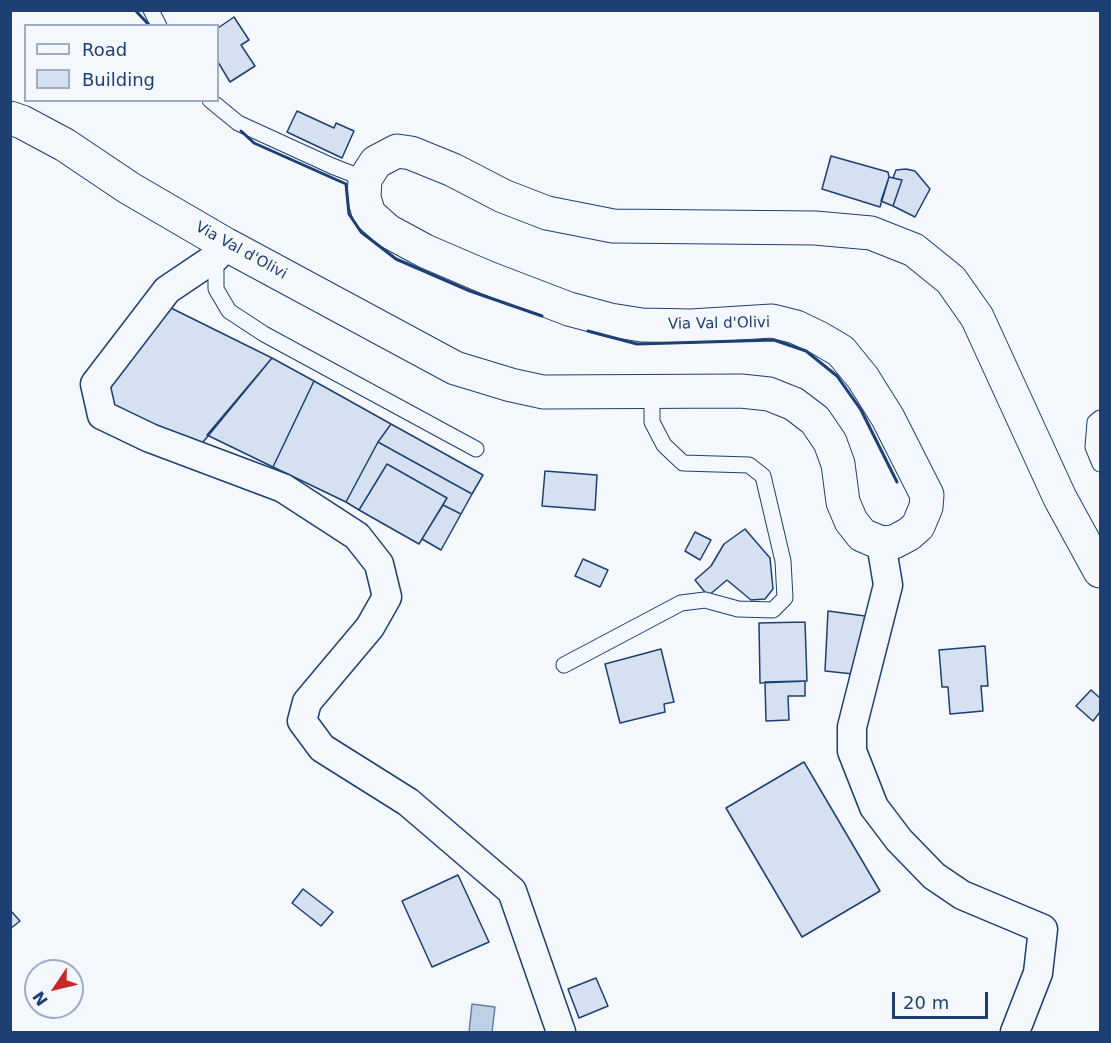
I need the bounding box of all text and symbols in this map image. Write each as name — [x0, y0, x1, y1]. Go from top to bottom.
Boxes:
legend — [24, 24, 219, 102]
text: Road — [82, 39, 127, 60]
text: Building — [82, 69, 155, 90]
street label: Via Val d'Olivi — [192, 218, 290, 284]
street label: Via Val d'Olivi — [668, 314, 770, 334]
north arrow — [24, 959, 84, 1019]
scale bar — [895, 980, 991, 1018]
text: N — [29, 988, 52, 1009]
text: 20 m — [903, 992, 949, 1013]

